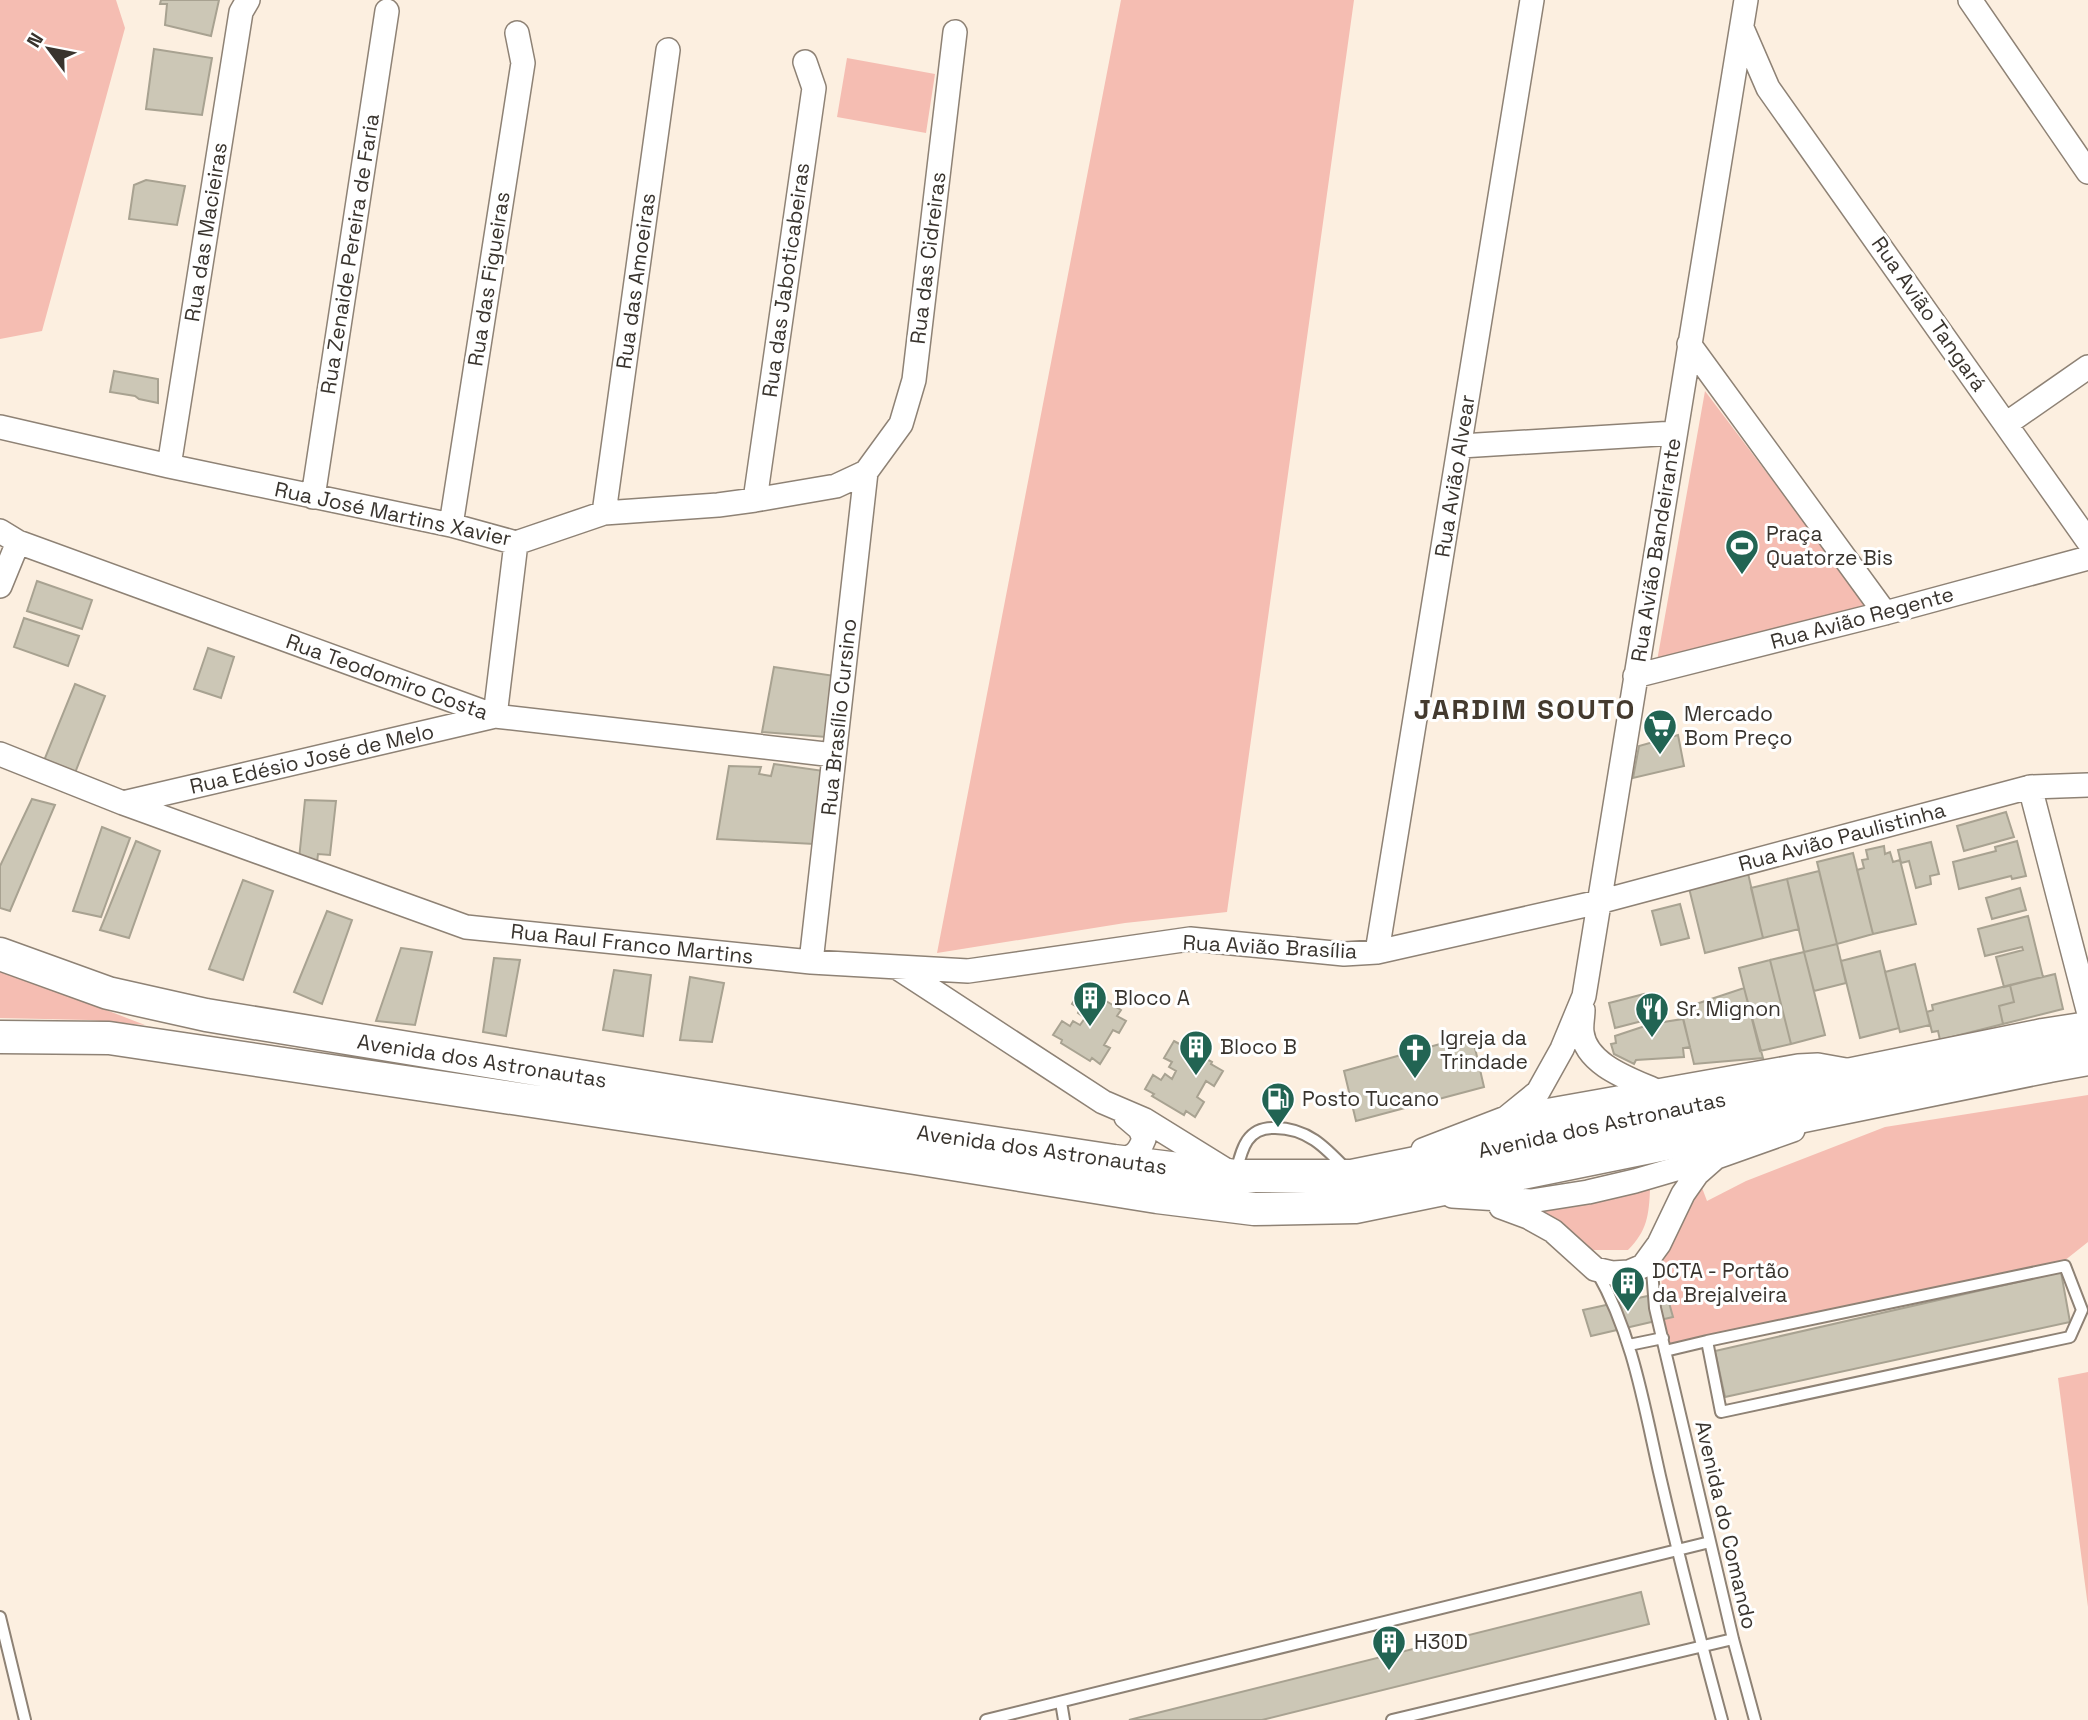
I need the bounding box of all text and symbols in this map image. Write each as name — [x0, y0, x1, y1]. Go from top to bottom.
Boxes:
north arrow — [14, 14, 84, 84]
text: N — [21, 28, 49, 52]
street label: Rua Zenaide Pereira de Faria — [314, 112, 385, 396]
street label: Rua das Macieiras — [178, 140, 233, 324]
street label: Rua das Jaboticabeiras — [756, 161, 815, 399]
street label: Rua das Cidreiras — [904, 170, 951, 346]
street label: Rua das Figueiras — [461, 190, 516, 368]
street label: Rua das Amoeiras — [610, 191, 661, 371]
street label: Rua Avião Tangará — [1866, 231, 1993, 396]
street label: Rua Avião Alvear — [1428, 393, 1481, 559]
street label: Rua Avião Bandeirante — [1624, 436, 1687, 664]
street label: Rua José Martins Xavier — [272, 475, 514, 552]
place label: Praça Quatorze Bis — [1766, 520, 1893, 571]
sports icon: Praça Quatorze Bis — [1723, 527, 1761, 576]
street label: Rua Avião Regente — [1767, 580, 1956, 655]
street label: Rua Brasílio Cursino — [815, 617, 862, 817]
street label: Rua Teodomiro Costa — [282, 627, 492, 726]
district label: JARDIM SOUTO — [1414, 691, 1636, 727]
place label: Mercado Bom Preço — [1684, 700, 1792, 751]
supermarket icon: Mercado Bom Preço — [1641, 707, 1679, 756]
street label: Rua Edésio José de Melo — [187, 717, 437, 800]
street label: Rua Avião Paulistinha — [1735, 796, 1949, 877]
street label: Rua Raul Franco Martins — [509, 917, 755, 970]
street label: Rua Avião Brasília — [1182, 928, 1358, 965]
building icon: Bloco A — [1071, 979, 1109, 1028]
place label: Bloco A — [1114, 984, 1190, 1011]
restaurant icon: Sr. Mignon — [1633, 990, 1671, 1039]
place label: Sr. Mignon — [1676, 995, 1781, 1022]
place label: Igreja da Trindade — [1440, 1024, 1528, 1075]
street label: Avenida dos Astronautas — [355, 1027, 609, 1094]
building icon: Bloco B — [1177, 1028, 1215, 1077]
church icon: Igreja da Trindade — [1396, 1031, 1434, 1080]
place label: Bloco B — [1220, 1033, 1297, 1060]
fuel station icon: Posto Tucano — [1259, 1080, 1297, 1129]
place label: Posto Tucano — [1302, 1085, 1439, 1112]
street label: Avenida dos Astronautas — [1476, 1085, 1728, 1164]
street label: Avenida dos Astronautas — [915, 1119, 1169, 1180]
place label: DCTA - Portão da Brejalveira — [1652, 1257, 1789, 1308]
building icon: DCTA - Portão da Brejalveira — [1609, 1264, 1647, 1313]
street label: Avenida do Comando — [1689, 1418, 1764, 1632]
building icon: H30D — [1370, 1623, 1408, 1672]
place label: H30D — [1414, 1628, 1468, 1655]

